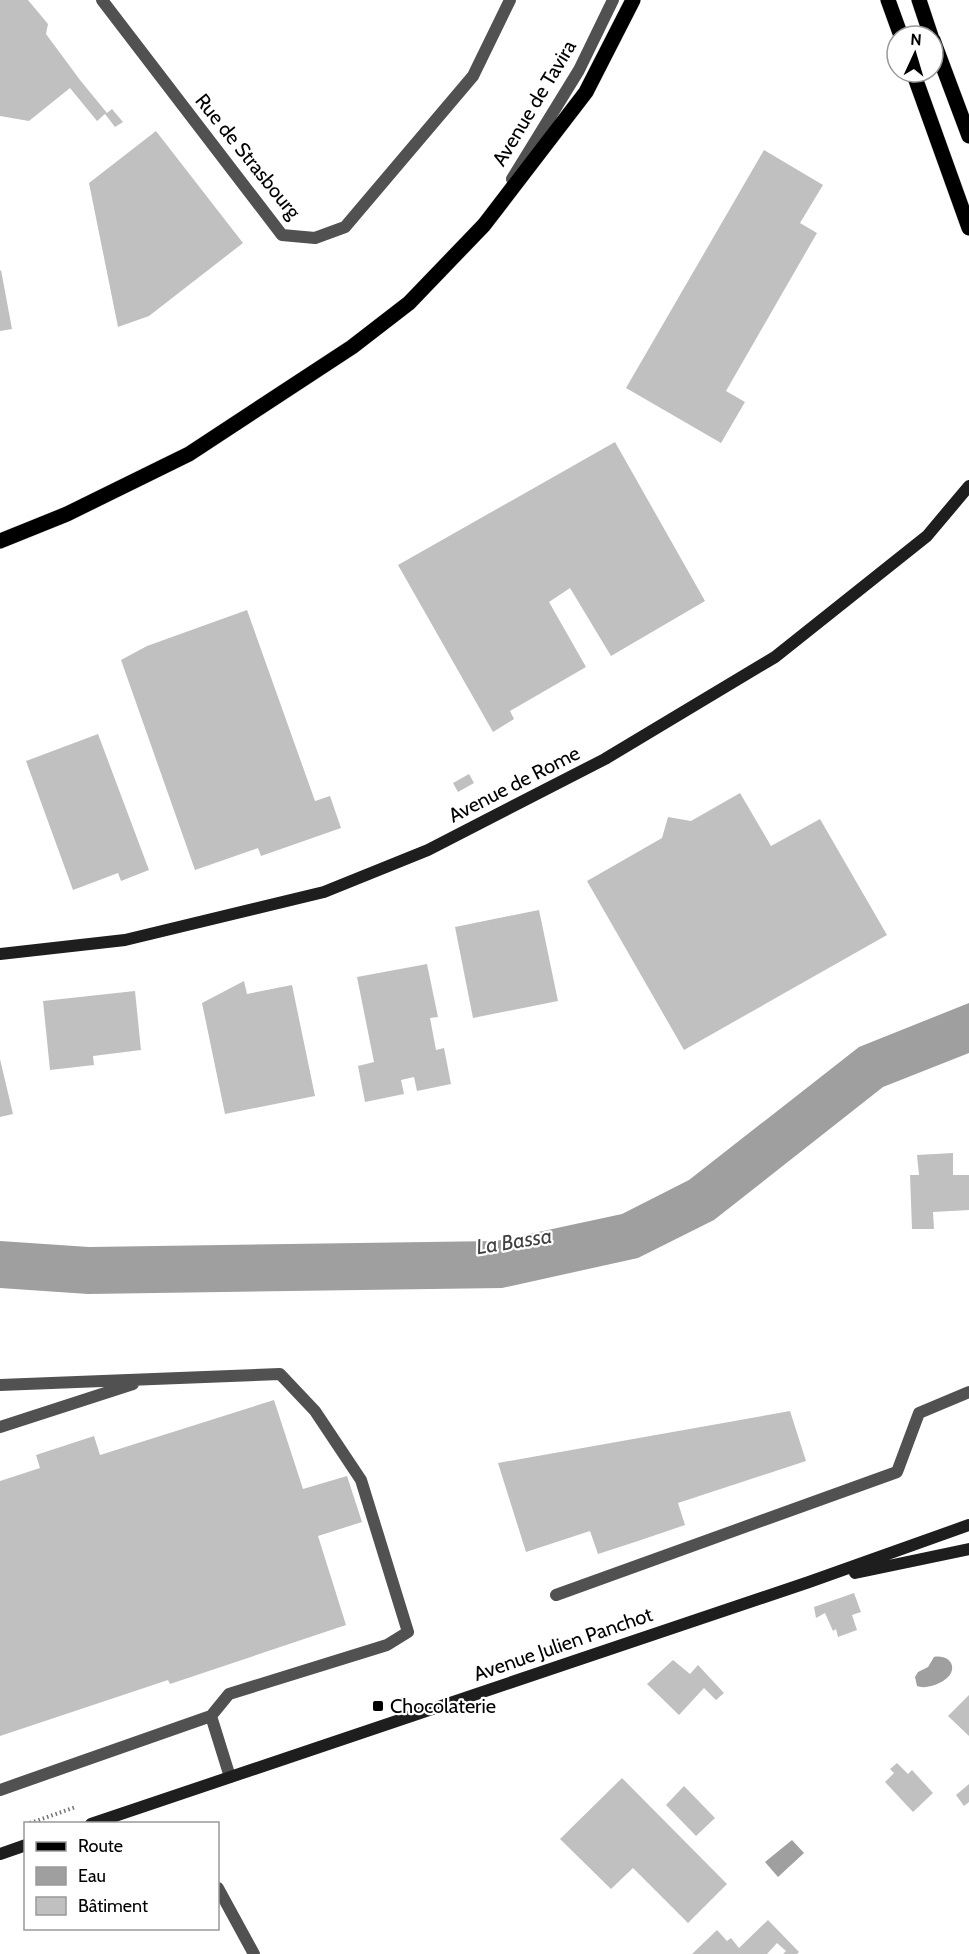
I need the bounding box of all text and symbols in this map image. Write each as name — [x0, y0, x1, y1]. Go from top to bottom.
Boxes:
north arrow — [885, 24, 945, 84]
text: N — [910, 30, 922, 49]
street label: Avenue de Tavira — [487, 35, 581, 170]
street label: Rue de Strasbourg — [190, 89, 306, 224]
street label: Avenue de Rome — [444, 741, 584, 827]
water label: La Bassa — [474, 1223, 554, 1259]
street label: Avenue Julien Panchot — [470, 1602, 656, 1686]
place label: Chocolaterie — [390, 1694, 496, 1718]
marker: Chocolaterie — [371, 1699, 385, 1713]
legend — [24, 1822, 219, 1930]
text: Route — [78, 1835, 123, 1857]
text: Eau — [78, 1865, 106, 1887]
text: Bâtiment — [78, 1895, 148, 1917]

